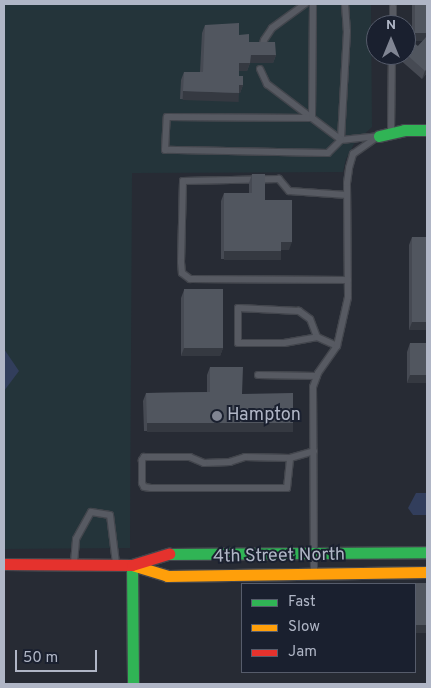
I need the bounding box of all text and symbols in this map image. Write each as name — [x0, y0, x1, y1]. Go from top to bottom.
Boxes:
north arrow — [366, 15, 416, 65]
text: N — [386, 17, 396, 34]
place label: Hampton — [227, 405, 301, 427]
marker: Hampton — [211, 410, 223, 422]
street label: 4th Street North — [213, 545, 345, 569]
legend — [241, 583, 416, 673]
text: Fast — [288, 593, 316, 612]
text: Slow — [288, 618, 320, 637]
scale bar — [18, 640, 100, 672]
text: Jam — [288, 643, 317, 662]
text: 50 m — [23, 649, 58, 668]

